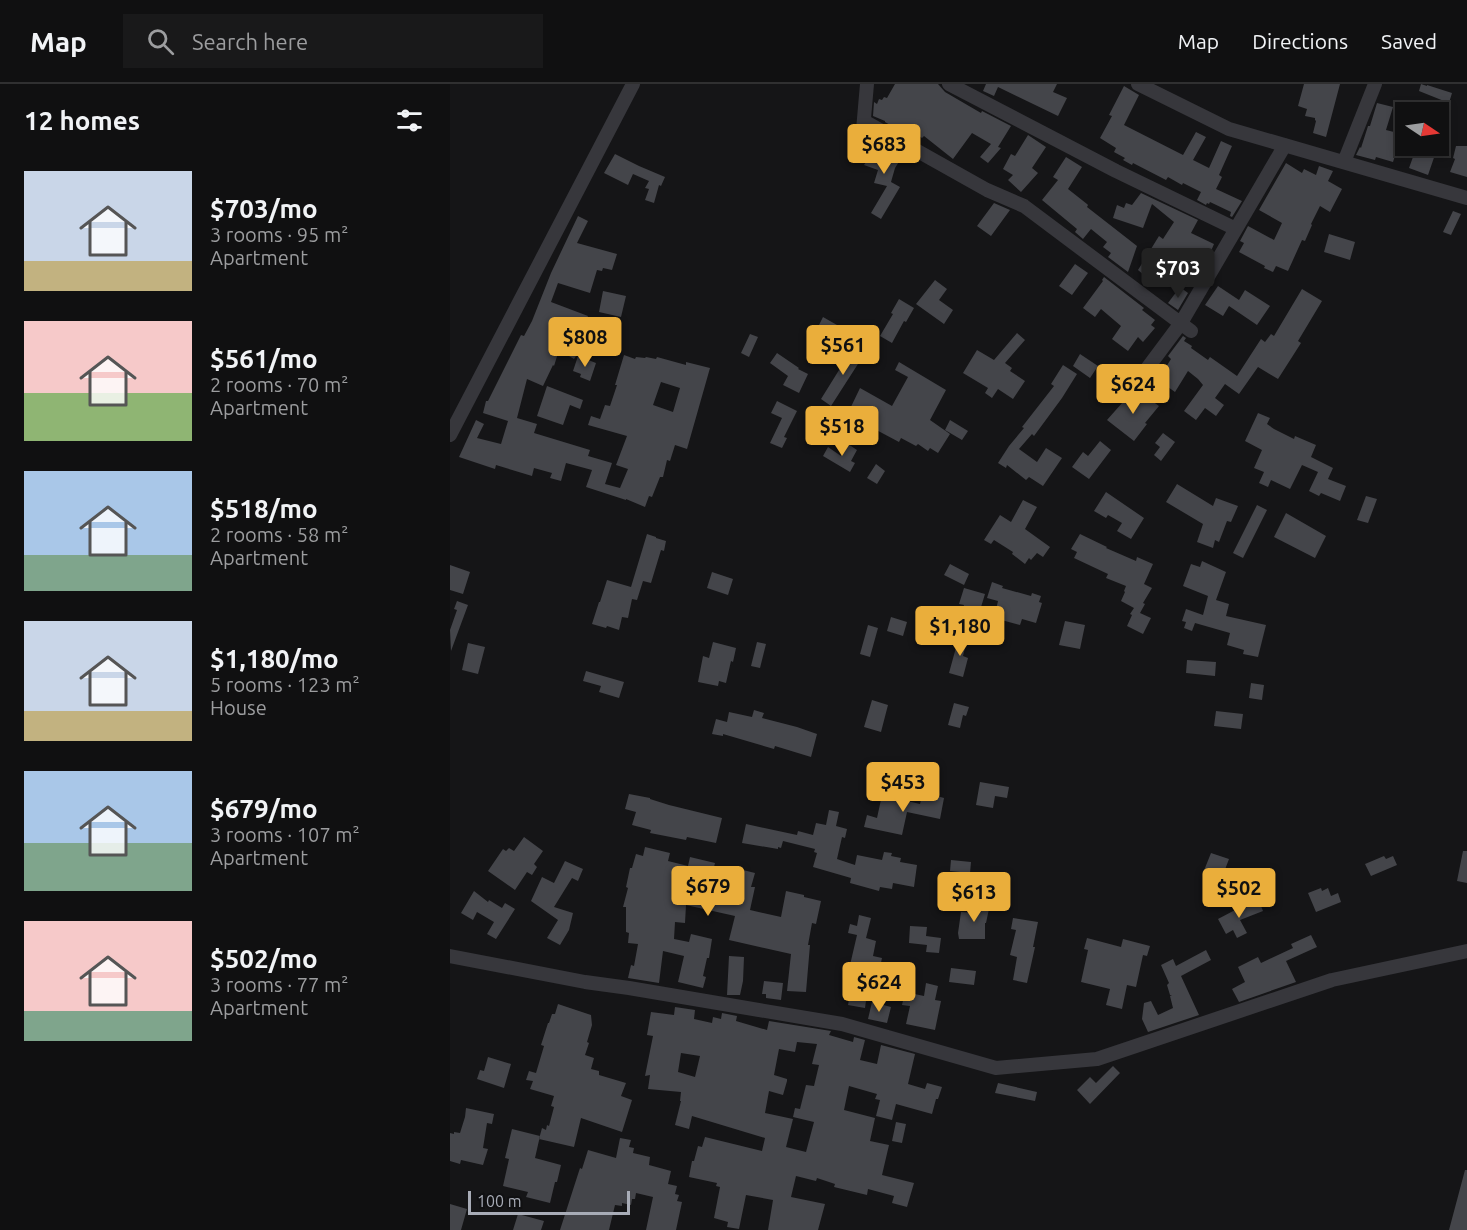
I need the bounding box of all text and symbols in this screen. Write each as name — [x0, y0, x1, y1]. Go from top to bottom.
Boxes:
search box — [123, 14, 543, 68]
icon: search — [144, 25, 177, 58]
text: Map — [30, 26, 87, 57]
text: Search here — [192, 29, 308, 54]
text: Map — [1178, 29, 1219, 53]
text: Directions — [1252, 29, 1348, 53]
text: Saved — [1381, 29, 1437, 53]
north arrow — [1395, 102, 1449, 156]
map controls — [1395, 102, 1449, 156]
icon: filters — [393, 104, 426, 137]
text: 12 homes — [24, 106, 140, 135]
pin: $683 — [848, 124, 920, 175]
text: $683 — [861, 132, 907, 155]
text: $703/mo — [210, 194, 318, 223]
icon: home — [72, 195, 144, 267]
text: 3 rooms · 95 m² — [210, 223, 348, 246]
text: Apartment — [210, 246, 308, 269]
pin: $703 — [1142, 248, 1214, 299]
text: $703 — [1155, 256, 1201, 279]
pin: $808 — [549, 317, 621, 368]
text: $808 — [562, 325, 608, 348]
pin: $561 — [807, 325, 879, 376]
text: $561 — [820, 333, 866, 356]
text: $561/mo — [210, 344, 318, 373]
icon: home — [72, 345, 144, 417]
pin: $624 — [1097, 364, 1169, 415]
text: $624 — [1110, 372, 1156, 395]
text: 2 rooms · 70 m² — [210, 373, 348, 396]
text: Apartment — [210, 396, 308, 419]
pin: $518 — [806, 406, 878, 457]
text: $518 — [819, 414, 865, 437]
text: $518/mo — [210, 494, 318, 523]
icon: home — [72, 495, 144, 567]
text: 2 rooms · 58 m² — [210, 523, 348, 546]
text: Apartment — [210, 546, 308, 569]
pin: $1,180 — [911, 606, 1009, 657]
text: $1,180 — [929, 614, 991, 637]
text: $1,180/mo — [210, 644, 339, 673]
icon: home — [72, 645, 144, 717]
text: 5 rooms · 123 m² — [210, 673, 360, 696]
text: House — [210, 696, 267, 719]
pin: $453 — [867, 762, 939, 813]
text: $453 — [880, 770, 926, 793]
text: $679/mo — [210, 794, 318, 823]
icon: home — [72, 795, 144, 867]
text: 3 rooms · 107 m² — [210, 823, 360, 846]
text: Apartment — [210, 846, 308, 869]
pin: $679 — [672, 866, 744, 917]
pin: $502 — [1203, 868, 1275, 919]
pin: $613 — [938, 872, 1010, 923]
text: $679 — [685, 874, 731, 897]
text: $502 — [1216, 876, 1262, 899]
text: $613 — [951, 880, 997, 903]
text: $502/mo — [210, 944, 318, 973]
icon: home — [72, 945, 144, 1017]
pin: $624 — [843, 962, 915, 1013]
text: $624 — [856, 970, 902, 993]
text: 3 rooms · 77 m² — [210, 973, 348, 996]
text: Apartment — [210, 996, 308, 1019]
scale bar — [468, 1188, 630, 1216]
text: 100 m — [477, 1192, 522, 1210]

